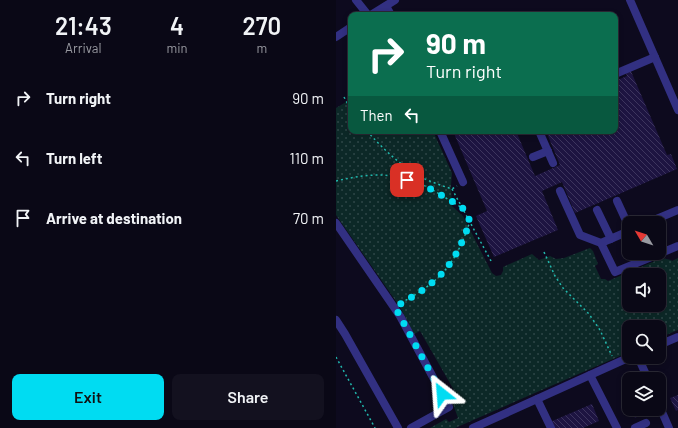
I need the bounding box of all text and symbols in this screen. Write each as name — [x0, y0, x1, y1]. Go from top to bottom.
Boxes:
text: 21:43 — [55, 11, 112, 40]
text: 4 — [170, 11, 184, 40]
text: 270 — [243, 11, 281, 40]
text: 90 m — [426, 26, 486, 60]
icon: right — [360, 28, 412, 80]
text: Arrival — [65, 40, 101, 56]
text: min — [167, 40, 188, 56]
text: m — [256, 40, 267, 56]
text: Turn right — [426, 60, 502, 82]
icon: right — [12, 87, 34, 109]
text: Turn right — [46, 89, 111, 107]
text: 90 m — [292, 89, 324, 107]
icon: left — [401, 104, 423, 126]
text: Then — [360, 106, 393, 124]
icon: left — [12, 147, 34, 169]
text: Turn left — [46, 149, 102, 167]
text: 110 m — [290, 149, 324, 167]
pin — [390, 163, 424, 197]
icon: arrive — [396, 169, 418, 191]
icon: arrive — [12, 207, 34, 229]
text: Arrive at destination — [46, 209, 182, 227]
text: 70 m — [293, 209, 324, 227]
north arrow — [622, 216, 666, 260]
map controls — [622, 216, 666, 416]
button: sound — [622, 268, 666, 312]
button: search — [622, 320, 666, 364]
button: layers — [622, 372, 666, 416]
position arrow — [421, 373, 463, 415]
button: Exit — [12, 374, 164, 420]
button: Share — [172, 374, 324, 420]

